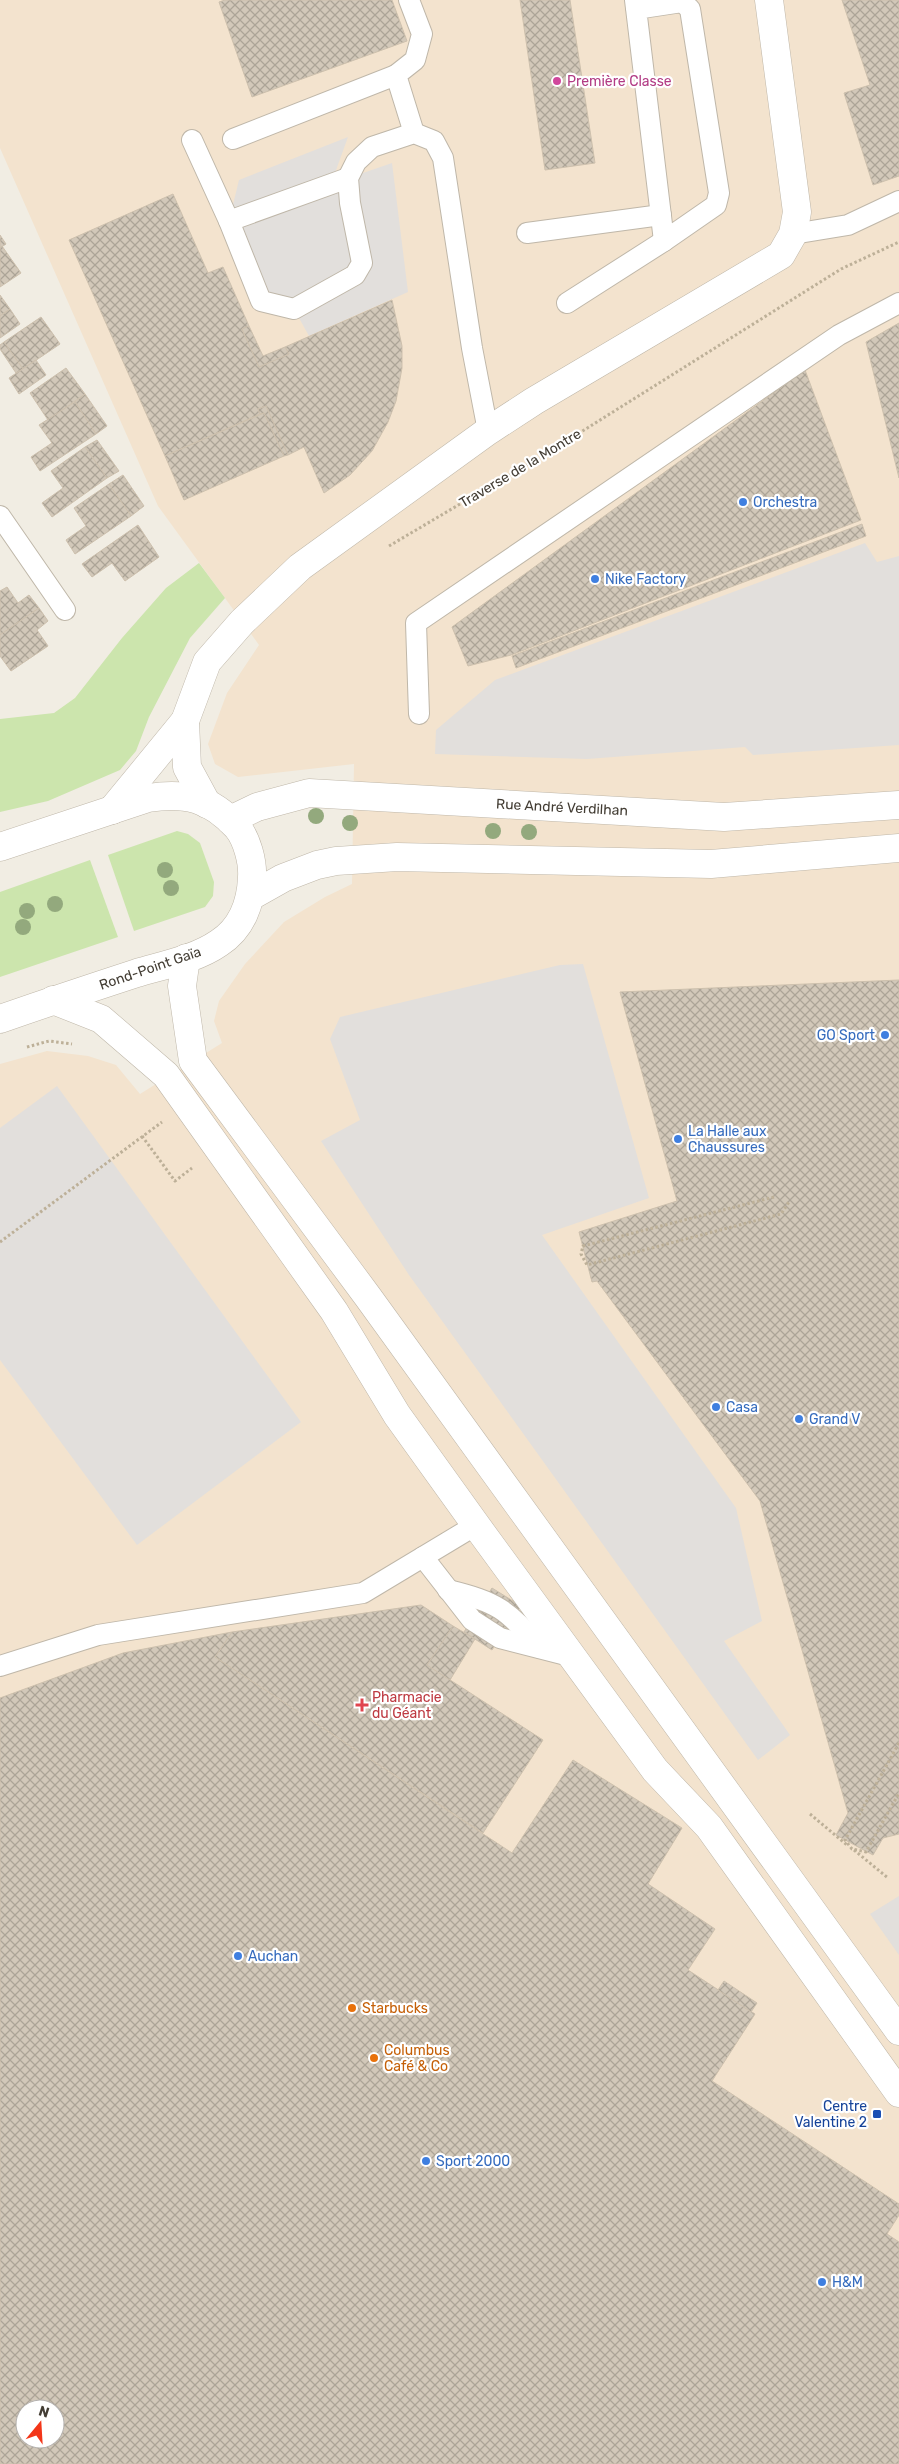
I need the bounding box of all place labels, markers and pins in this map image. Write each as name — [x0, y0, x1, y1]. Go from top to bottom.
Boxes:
place label: Première Classe — [567, 73, 672, 90]
marker: Première Classe — [551, 75, 563, 87]
place label: Orchestra — [753, 494, 817, 511]
marker: Orchestra — [737, 496, 749, 508]
place label: Nike Factory — [605, 571, 686, 588]
marker: Nike Factory — [589, 573, 601, 585]
place label: GO Sport — [817, 1027, 876, 1044]
marker: GO Sport — [879, 1029, 891, 1041]
place label: La Halle aux Chaussures — [688, 1123, 767, 1156]
marker: La Halle aux Chaussures — [672, 1133, 684, 1145]
place label: Casa — [726, 1399, 758, 1416]
marker: Casa — [710, 1401, 722, 1413]
place label: Grand V — [809, 1411, 861, 1428]
marker: Grand V — [793, 1413, 805, 1425]
place label: Pharmacie du Géant — [372, 1689, 442, 1722]
marker: Pharmacie du Géant — [356, 1699, 368, 1711]
place label: Auchan — [248, 1948, 298, 1965]
marker: Auchan — [232, 1950, 244, 1962]
place label: Starbucks — [362, 2000, 428, 2017]
marker: Starbucks — [346, 2002, 358, 2014]
place label: Columbus Café & Co — [384, 2042, 450, 2075]
marker: Columbus Café & Co — [368, 2052, 380, 2064]
place label: Centre Valentine 2 — [794, 2098, 867, 2131]
marker: Centre Valentine 2 — [871, 2108, 883, 2120]
place label: Sport 2000 — [436, 2153, 510, 2170]
marker: Sport 2000 — [420, 2155, 432, 2167]
place label: H&M — [832, 2274, 863, 2291]
marker: H&M — [816, 2276, 828, 2288]

